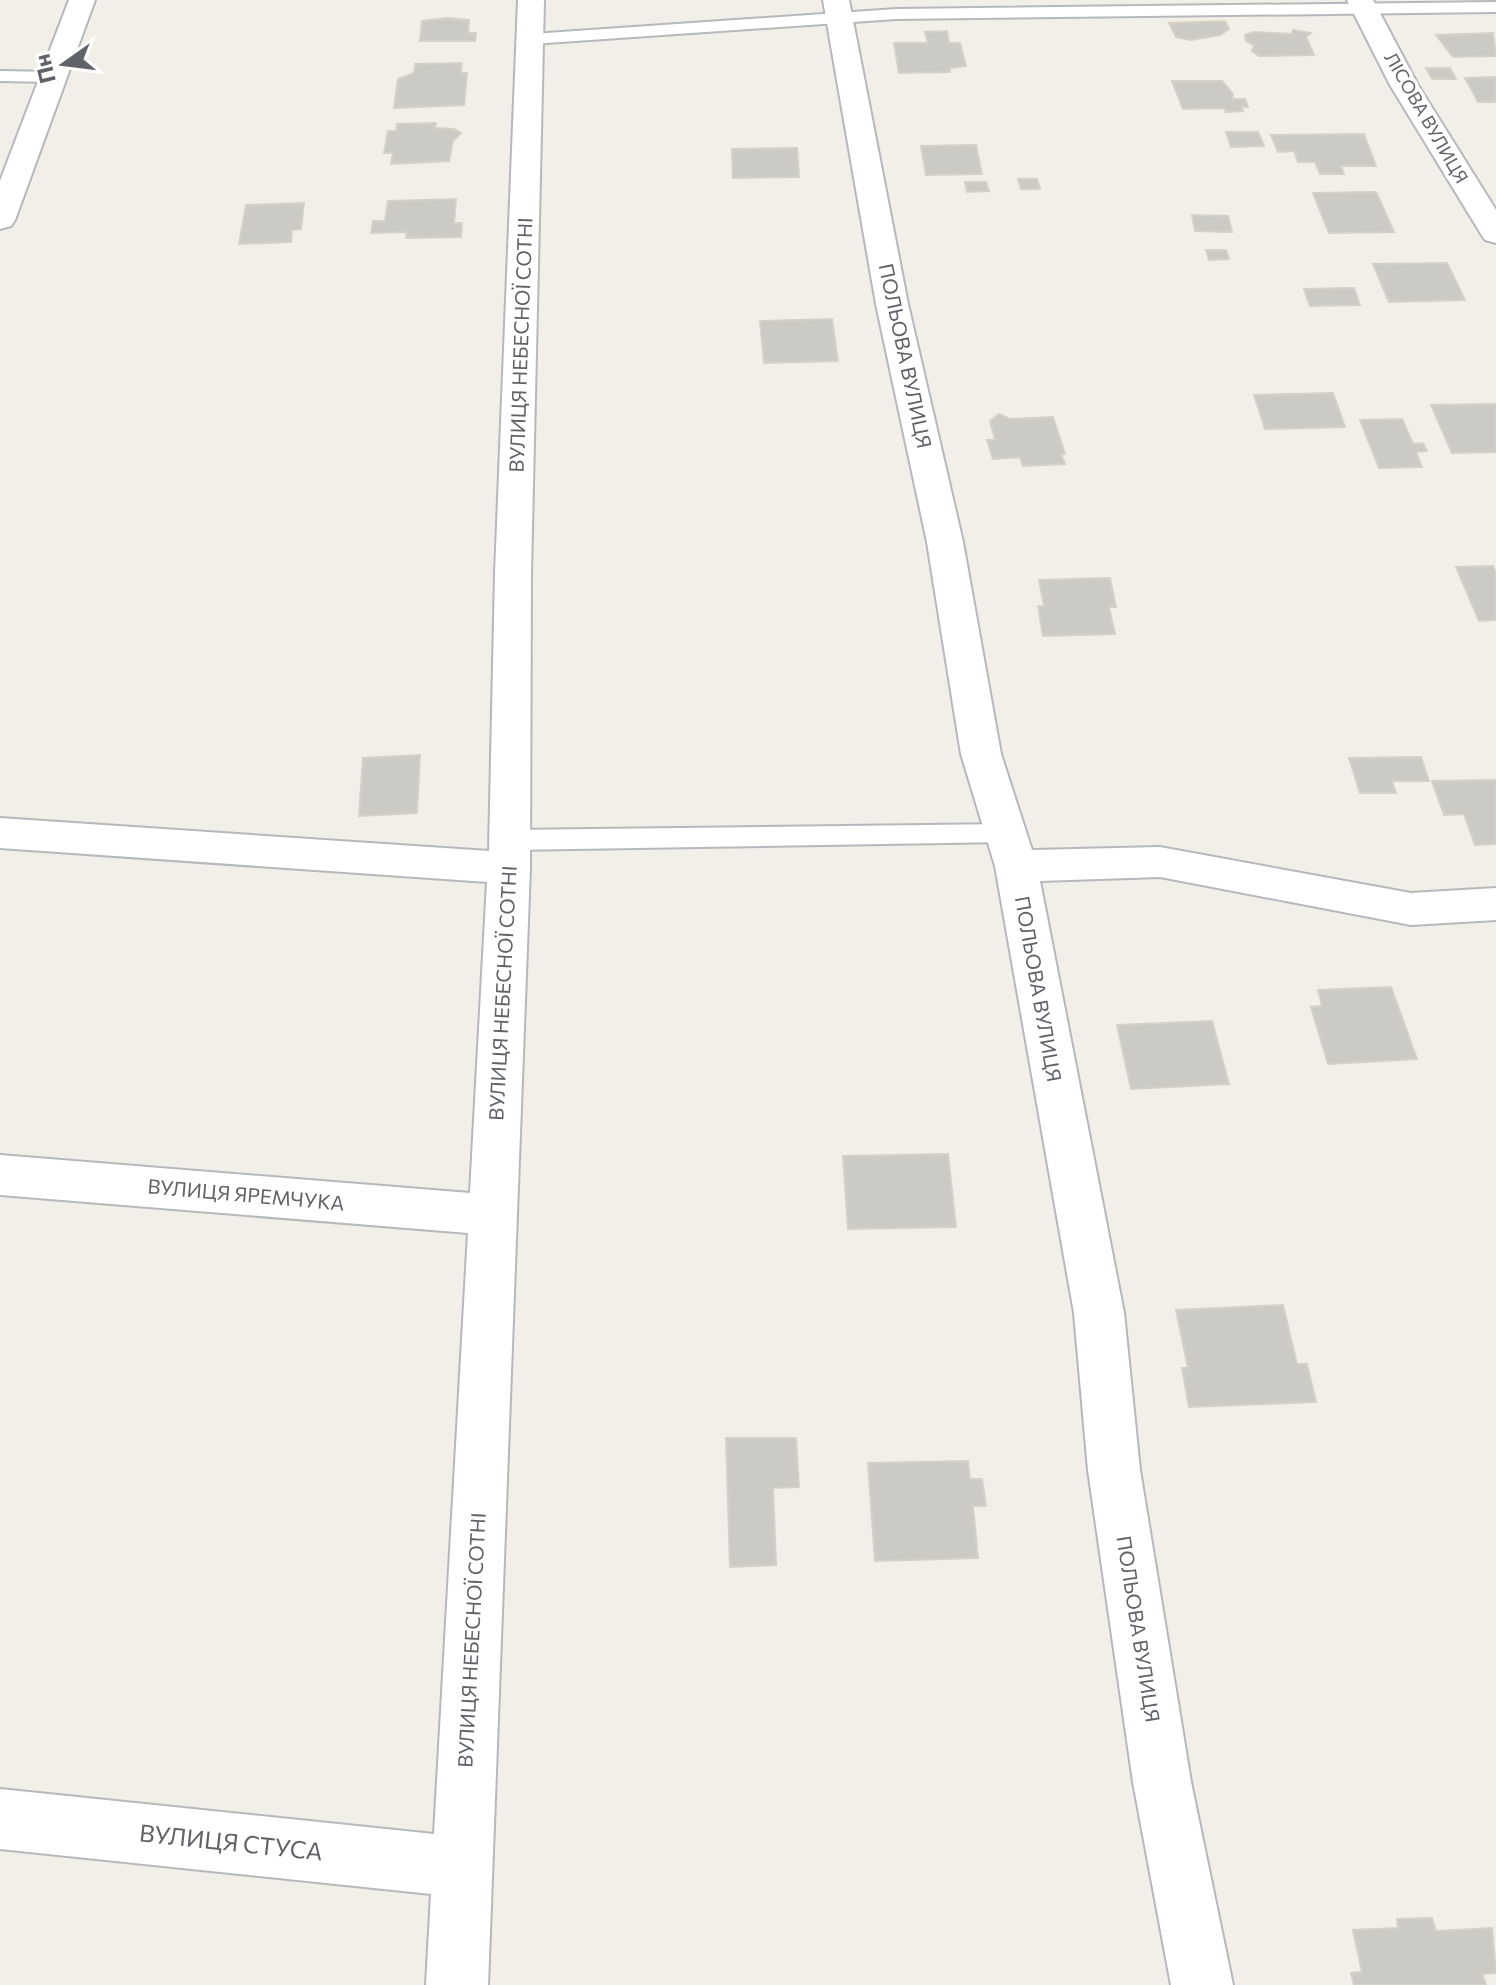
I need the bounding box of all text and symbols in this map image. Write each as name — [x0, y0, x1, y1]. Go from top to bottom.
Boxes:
north arrow — [24, 24, 104, 104]
street label: ЛІСОВА ВУЛИЦЯ — [1380, 48, 1473, 187]
text: Пн — [27, 52, 61, 86]
street label: ВУЛИЦЯ НЕБЕСНОЇ СОТНІ — [504, 217, 536, 473]
street label: ПОЛЬОВА ВУЛИЦЯ — [875, 261, 937, 450]
street label: ВУЛИЦЯ НЕБЕСНОЇ СОТНІ — [483, 865, 521, 1121]
street label: ПОЛЬОВА ВУЛИЦЯ — [1011, 894, 1067, 1084]
street label: ВУЛИЦЯ ЯРЕМЧУКА — [147, 1173, 346, 1215]
street label: ВУЛИЦЯ НЕБЕСНОЇ СОТНІ — [452, 1512, 490, 1768]
street label: ПОЛЬОВА ВУЛИЦЯ — [1112, 1534, 1166, 1724]
street label: ВУЛИЦЯ СТУСА — [138, 1817, 324, 1866]

